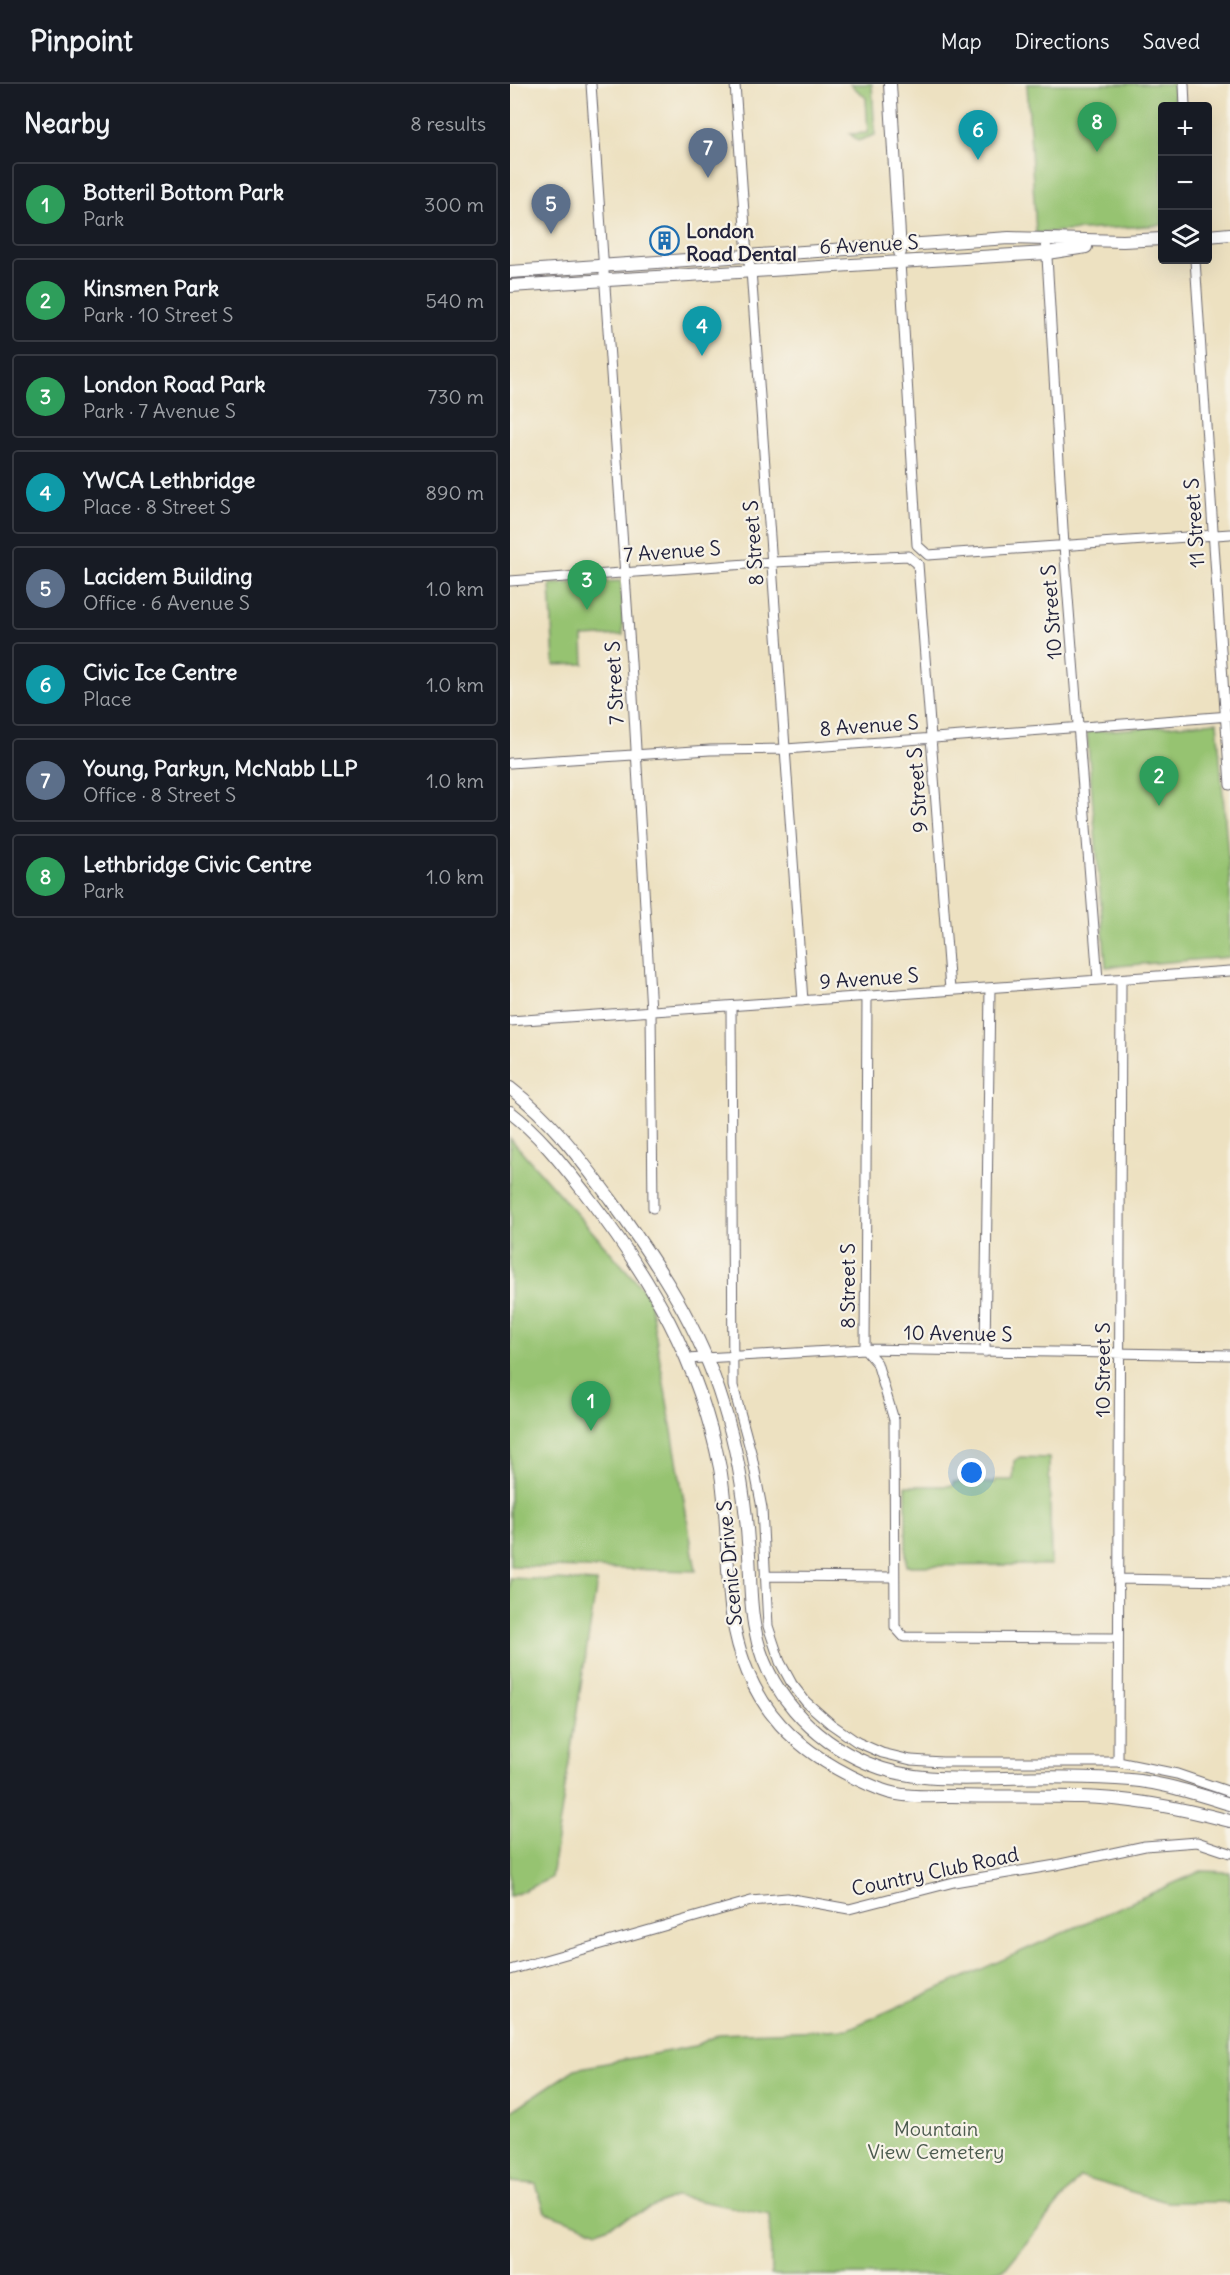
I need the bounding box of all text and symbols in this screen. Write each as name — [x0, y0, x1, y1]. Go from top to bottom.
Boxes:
text: Pinpoint — [30, 23, 133, 59]
text: Map — [941, 28, 982, 55]
text: Directions — [1015, 28, 1109, 55]
text: Saved — [1142, 28, 1200, 55]
map controls — [1158, 102, 1212, 264]
button: + — [1158, 102, 1212, 156]
pin: 8 — [1078, 103, 1116, 152]
text: Nearby — [24, 107, 110, 140]
pin: 6 — [958, 110, 998, 160]
text: 8 results — [410, 111, 486, 136]
pin: 7 — [688, 128, 728, 178]
button: − — [1158, 156, 1212, 210]
text: Botteril Bottom Park — [83, 178, 284, 206]
pin: 5 — [532, 184, 570, 234]
text: 1 — [42, 192, 49, 217]
text: 300 m — [424, 192, 484, 217]
text: Park — [83, 206, 124, 231]
button: layers — [1158, 210, 1212, 264]
place label: London Road Dental — [686, 218, 797, 266]
building icon: London Road Dental — [649, 225, 681, 257]
street label: 6 Avenue S — [819, 229, 919, 259]
text: Kinsmen Park — [83, 274, 219, 302]
text: 2 — [40, 288, 51, 313]
text: 540 m — [425, 288, 484, 313]
text: Park · 10 Street S — [83, 302, 233, 327]
pin: 4 — [682, 306, 722, 356]
text: London Road Park — [83, 370, 265, 398]
text: 3 — [40, 384, 51, 409]
text: 730 m — [427, 384, 484, 409]
text: Park · 7 Avenue S — [83, 398, 236, 423]
text: YWCA Lethbridge — [83, 466, 255, 494]
street label: 11 Street S — [1178, 477, 1210, 569]
text: 4 — [40, 480, 51, 505]
text: 890 m — [426, 480, 484, 505]
text: Place · 8 Street S — [83, 494, 231, 519]
street label: 8 Street S — [738, 499, 768, 587]
street label: 7 Avenue S — [623, 535, 721, 567]
pin: 3 — [568, 560, 607, 610]
text: Lacidem Building — [83, 562, 253, 590]
street label: 10 Street S — [1035, 564, 1067, 660]
text: 5 — [40, 576, 51, 601]
text: 1.0 km — [426, 576, 484, 601]
text: Office · 6 Avenue S — [83, 590, 250, 615]
street label: 7 Street S — [599, 640, 629, 726]
text: Civic Ice Centre — [83, 658, 237, 686]
text: 6 — [40, 672, 51, 697]
text: 1.0 km — [426, 672, 484, 697]
text: Place — [83, 686, 131, 711]
street label: 8 Avenue S — [819, 709, 919, 741]
street label: 9 Street S — [902, 746, 932, 834]
text: Young, Parkyn, McNabb LLP — [83, 754, 357, 782]
pin: 2 — [1140, 756, 1178, 806]
text: 7 — [41, 768, 50, 793]
text: 1.0 km — [426, 768, 484, 793]
text: Office · 8 Street S — [83, 782, 236, 807]
text: Lethbridge Civic Centre — [83, 850, 312, 878]
text: 8 — [40, 864, 51, 889]
text: 1.0 km — [426, 864, 484, 889]
text: Park — [83, 878, 124, 903]
street label: 9 Avenue S — [819, 962, 919, 994]
street label: 8 Street S — [835, 1243, 860, 1329]
street label: 10 Avenue S — [903, 1320, 1013, 1346]
street label: 10 Street S — [1090, 1322, 1115, 1418]
pin: 1 — [572, 1382, 610, 1431]
your location — [957, 1458, 986, 1487]
street label: Scenic Drive S — [711, 1499, 747, 1627]
street label: Country Club Road — [849, 1841, 1021, 1901]
park label: Mountain View Cemetery — [868, 2116, 1004, 2164]

